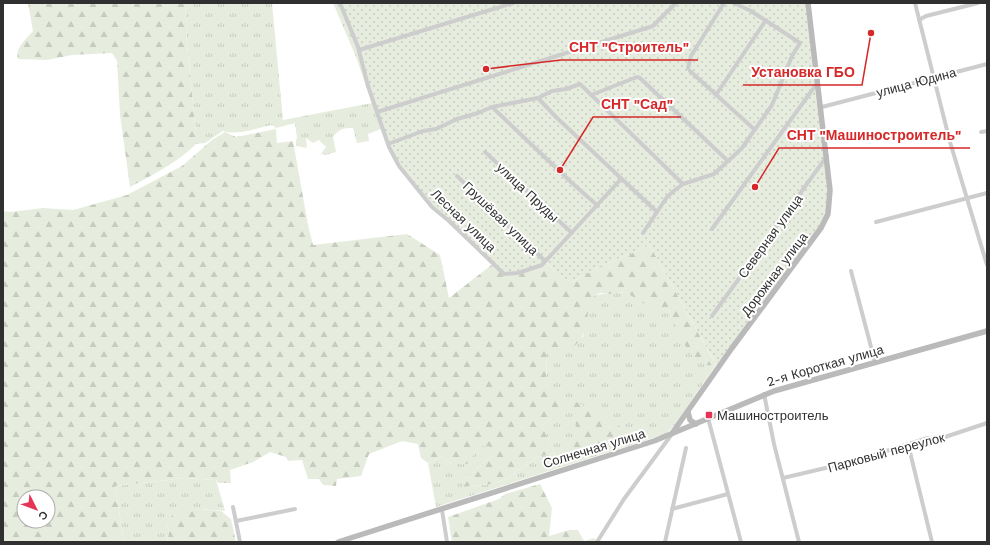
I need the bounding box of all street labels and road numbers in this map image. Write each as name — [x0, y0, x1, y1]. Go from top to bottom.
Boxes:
street label: улица Юдина — [875, 64, 958, 100]
street label: улица Пруды — [493, 160, 562, 225]
street label: Грушёвая улица — [460, 179, 542, 259]
street label: Лесная улица — [428, 186, 500, 255]
street label: Северная улица — [735, 191, 806, 281]
street label: Дорожная улица — [738, 229, 811, 319]
street label: 2-я Короткая улица — [765, 341, 886, 389]
street label: Солнечная улица — [541, 426, 648, 471]
street label: Парковый переулок — [826, 430, 946, 475]

